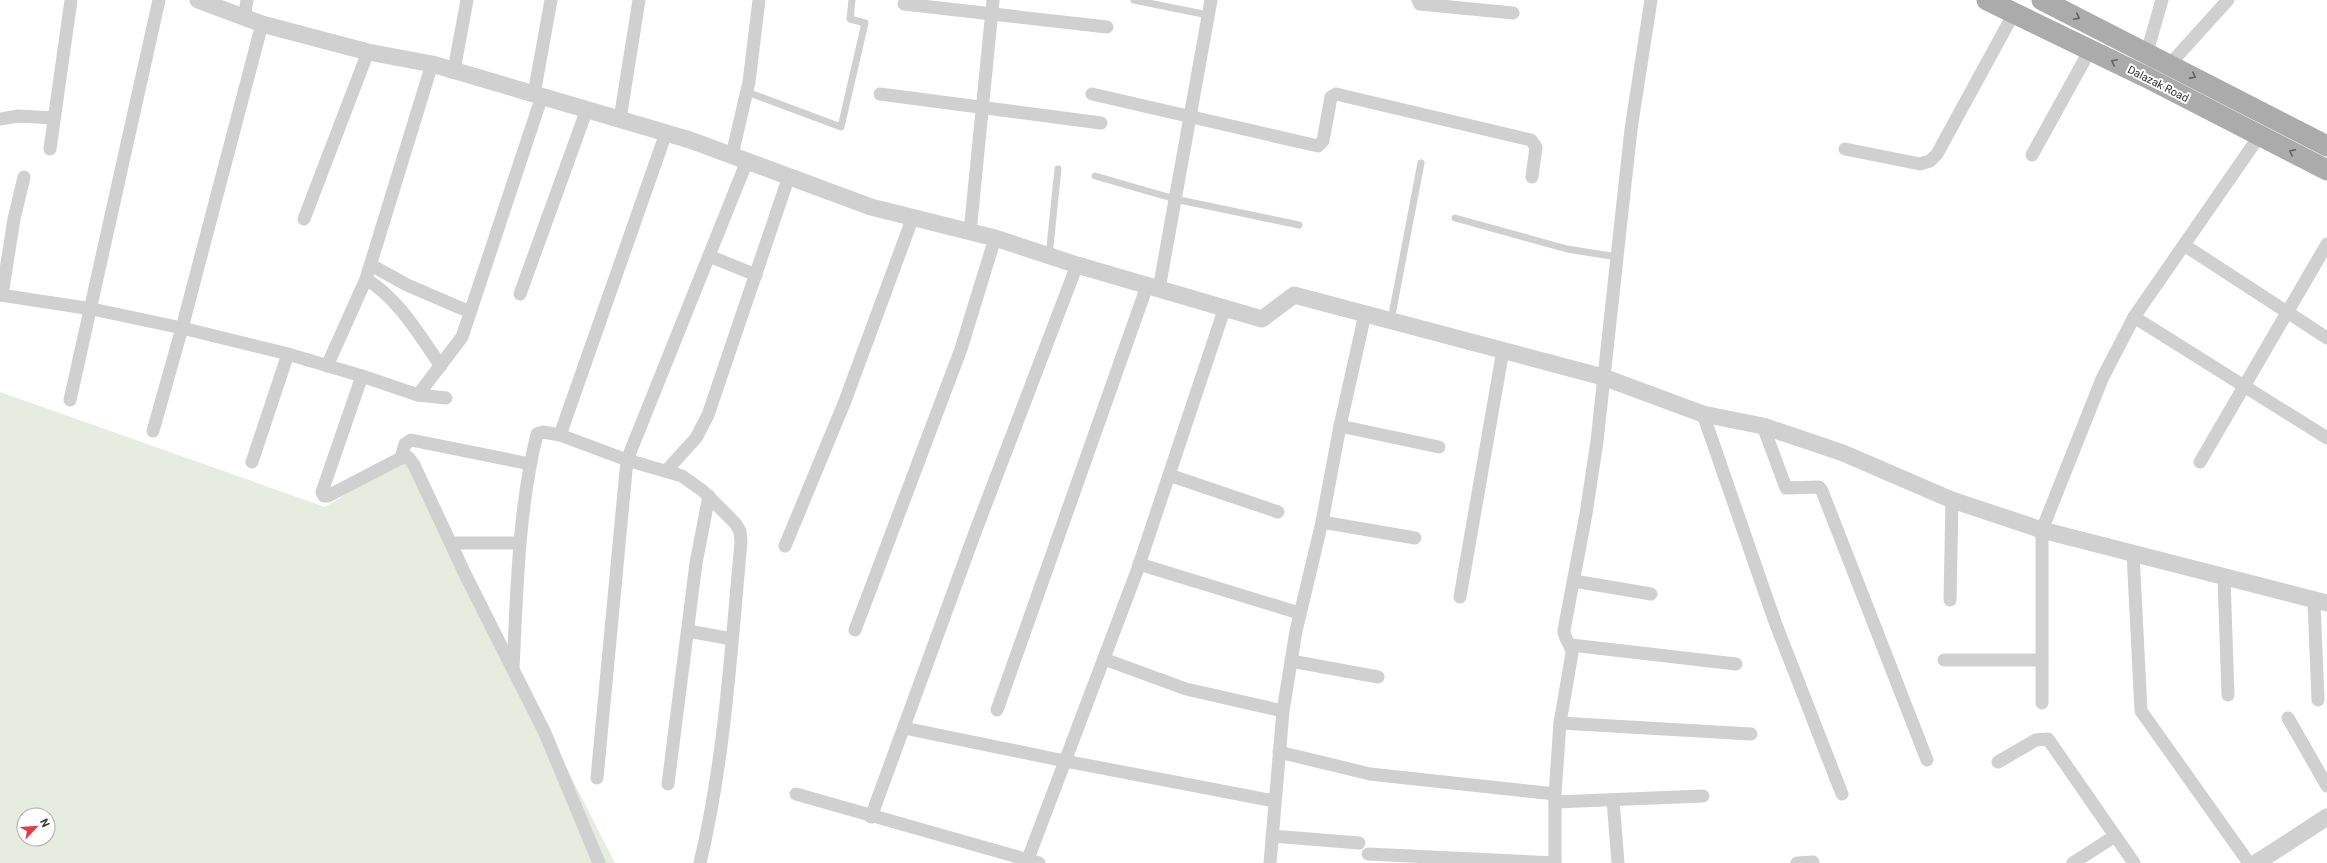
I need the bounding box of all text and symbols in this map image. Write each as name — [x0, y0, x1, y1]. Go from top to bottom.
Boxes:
one-way arrow — [2072, 12, 2080, 20]
one-way arrow — [2111, 59, 2118, 66]
street label: Dalazak Road — [2125, 63, 2191, 105]
one-way arrow — [2189, 71, 2196, 79]
one-way arrow — [2289, 149, 2297, 157]
north arrow — [16, 807, 56, 847]
text: N — [37, 817, 52, 829]

